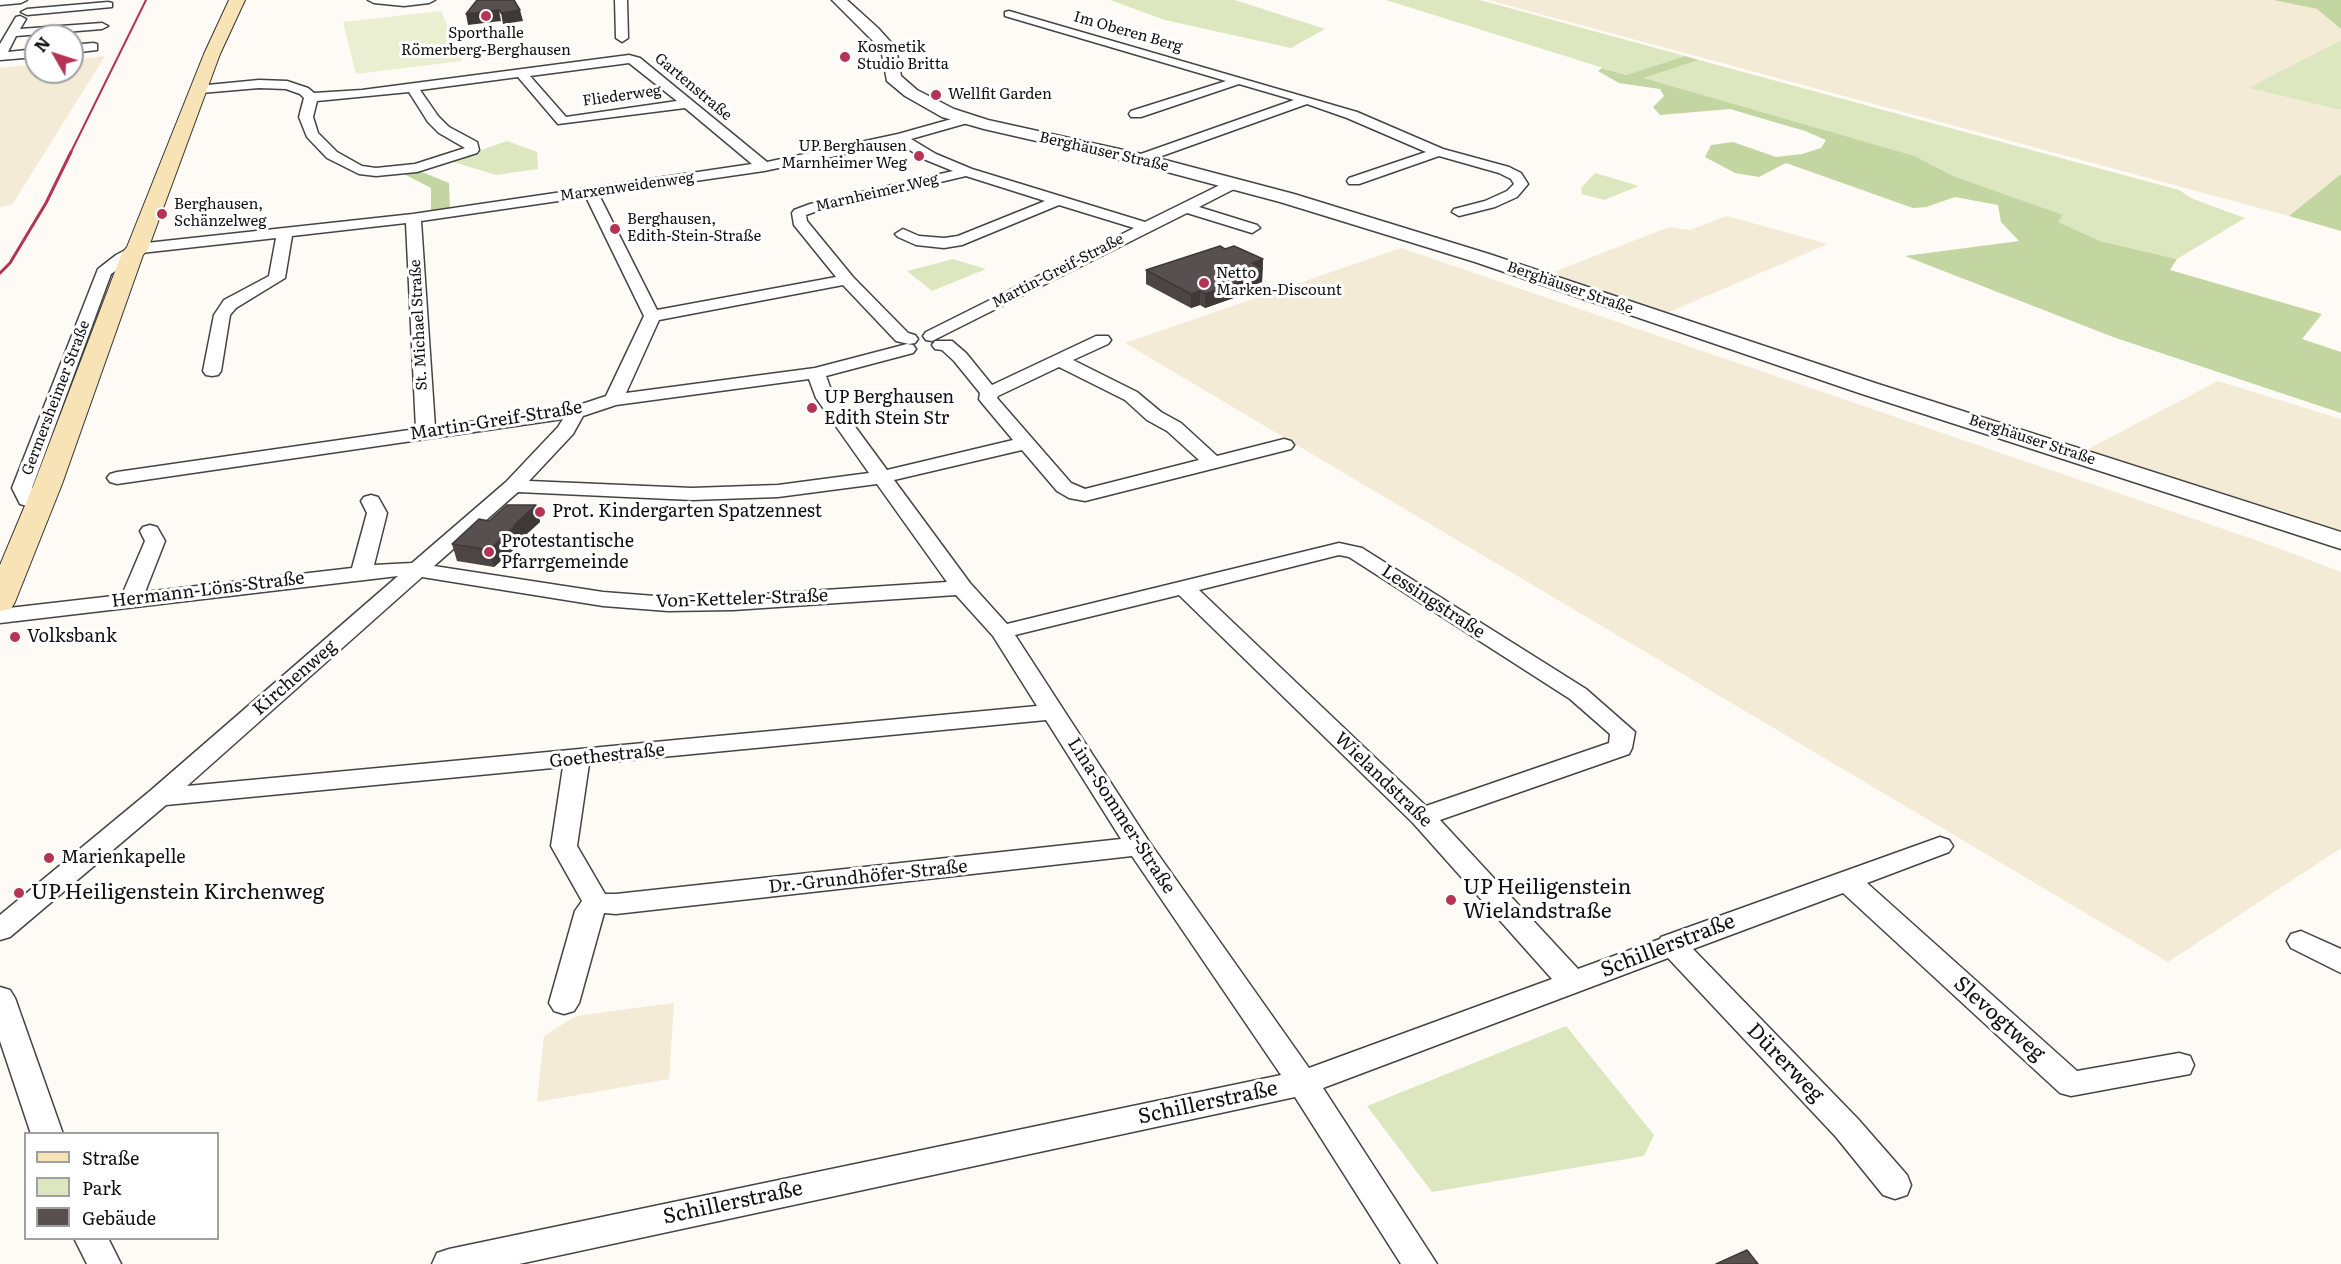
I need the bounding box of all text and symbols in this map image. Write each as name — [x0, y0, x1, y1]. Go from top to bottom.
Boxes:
street label: Im Oberen Berg — [1072, 8, 1184, 56]
marker: Sporthalle Römerberg-Berghausen — [479, 9, 493, 23]
north arrow — [24, 24, 84, 84]
place label: Sporthalle Römerberg-Berghausen — [401, 25, 571, 60]
text: N — [28, 31, 55, 57]
place label: Kosmetik Studio Britta — [857, 39, 949, 74]
street label: Gartenstraße — [651, 50, 735, 124]
marker: Kosmetik Studio Britta — [838, 50, 852, 64]
street label: Fliederweg — [581, 82, 663, 110]
place label: Wellfit Garden — [948, 86, 1052, 104]
marker: Wellfit Garden — [929, 88, 943, 102]
street label: Berghäuser Straße — [1038, 128, 1170, 176]
place label: UP Berghausen Marnheimer Weg — [781, 138, 907, 173]
marker: UP Berghausen Marnheimer Weg — [912, 149, 926, 163]
street label: Marxenweidenweg — [559, 169, 695, 205]
street label: Marnheimer Weg — [814, 170, 940, 216]
place label: Berghausen, Schänzelweg — [174, 196, 267, 231]
marker: Berghausen, Schänzelweg — [155, 207, 169, 221]
place label: Berghausen, Edith-Stein-Straße — [627, 211, 761, 246]
marker: Berghausen, Edith-Stein-Straße — [608, 222, 622, 236]
street label: Martin-Greif-Straße — [989, 230, 1127, 312]
street label: Berghäuser Straße — [1505, 258, 1635, 318]
street label: St. Michael Straße — [407, 259, 431, 391]
place label: Netto Marken-Discount — [1216, 265, 1342, 300]
marker: Netto Marken-Discount — [1197, 276, 1211, 290]
street label: Germersheimer Straße — [18, 318, 94, 478]
place label: UP Berghausen Edith Stein Str — [824, 387, 954, 430]
street label: Martin-Greif-Straße — [408, 397, 584, 445]
marker: UP Berghausen Edith Stein Str — [805, 401, 819, 415]
street label: Berghäuser Straße — [1966, 411, 2098, 469]
place label: Prot. Kindergarten Spatzennest — [552, 501, 822, 523]
marker: Prot. Kindergarten Spatzennest — [533, 505, 547, 519]
place label: Protestantische Pfarrgemeinde — [501, 531, 634, 574]
marker: Protestantische Pfarrgemeinde — [482, 545, 496, 559]
street label: Lessingstraße — [1377, 561, 1489, 643]
street label: Hermann-Löns-Straße — [110, 567, 306, 613]
street label: Von-Ketteler-Straße — [655, 585, 829, 613]
place label: Volksbank — [27, 626, 117, 648]
marker: Volksbank — [8, 630, 22, 644]
street label: Kirchenweg — [249, 636, 341, 720]
street label: Wielandstraße — [1330, 728, 1436, 832]
street label: Lina-Sommer-Straße — [1063, 734, 1179, 898]
street label: Goethestraße — [548, 739, 666, 773]
place label: Marienkapelle — [61, 847, 186, 869]
marker: Marienkapelle — [42, 851, 56, 865]
street label: Dr.-Grundhöfer-Straße — [767, 856, 969, 898]
place label: UP Heiligenstein Wielandstraße — [1463, 875, 1631, 925]
place label: UP Heiligenstein Kirchenweg — [31, 880, 324, 906]
marker: UP Heiligenstein Kirchenweg — [12, 886, 26, 900]
marker: UP Heiligenstein Wielandstraße — [1444, 893, 1458, 907]
street label: Schillerstraße — [1597, 909, 1739, 983]
street label: Slevogtweg — [1948, 971, 2050, 1067]
street label: Dürerweg — [1741, 1018, 1829, 1108]
street label: Schillerstraße — [1136, 1076, 1280, 1130]
legend — [24, 1132, 219, 1240]
text: Straße — [82, 1144, 139, 1171]
text: Park — [82, 1174, 121, 1201]
street label: Schillerstraße — [661, 1176, 805, 1230]
text: Gebäude — [82, 1204, 156, 1231]

